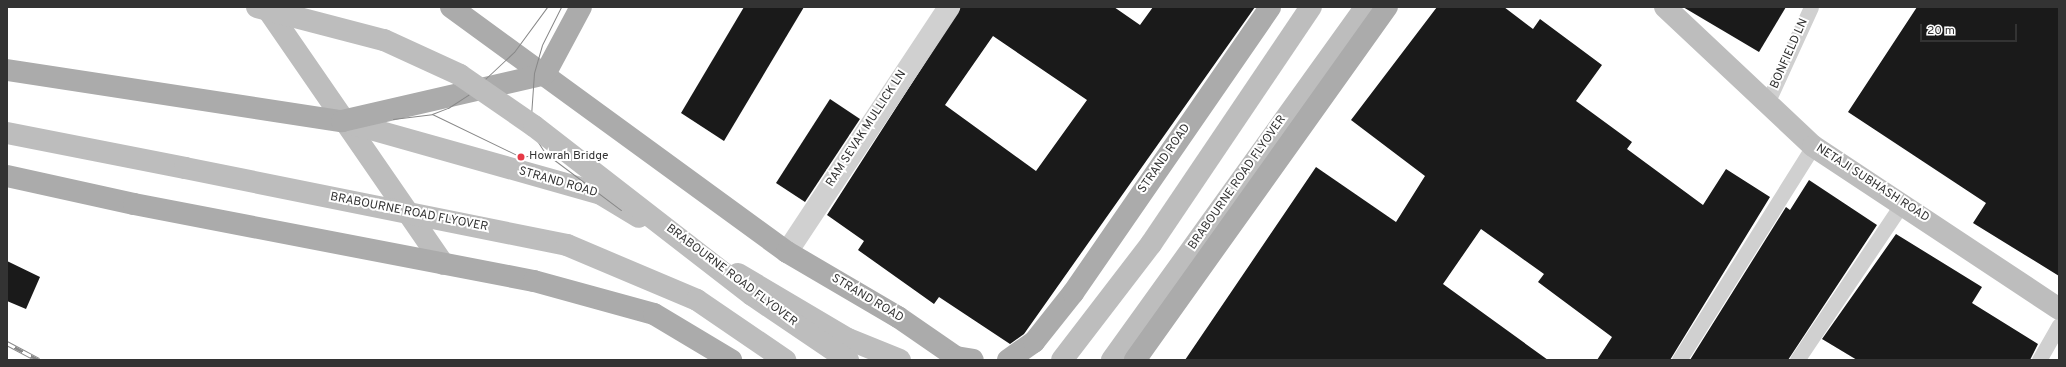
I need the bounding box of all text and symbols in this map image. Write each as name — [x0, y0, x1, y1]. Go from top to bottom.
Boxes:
scale bar — [1922, 16, 2019, 42]
street label: BONFIELD LN — [1768, 17, 1812, 91]
text: 20 m — [1927, 23, 1955, 39]
street label: RAM SEVAK MULLICK LN — [824, 68, 910, 190]
street label: BRABOURNE ROAD FLYOVER — [1186, 113, 1290, 253]
street label: STRAND ROAD — [1136, 122, 1194, 196]
street label: NETAJI SUBHASH ROAD — [1813, 142, 1931, 226]
place label: Howrah Bridge — [529, 150, 608, 164]
marker: Howrah Bridge — [516, 152, 526, 162]
street label: STRAND ROAD — [517, 165, 599, 201]
street label: BRABOURNE ROAD FLYOVER — [329, 191, 489, 235]
street label: BRABOURNE ROAD FLYOVER — [663, 222, 799, 330]
street label: STRAND ROAD — [828, 272, 906, 326]

